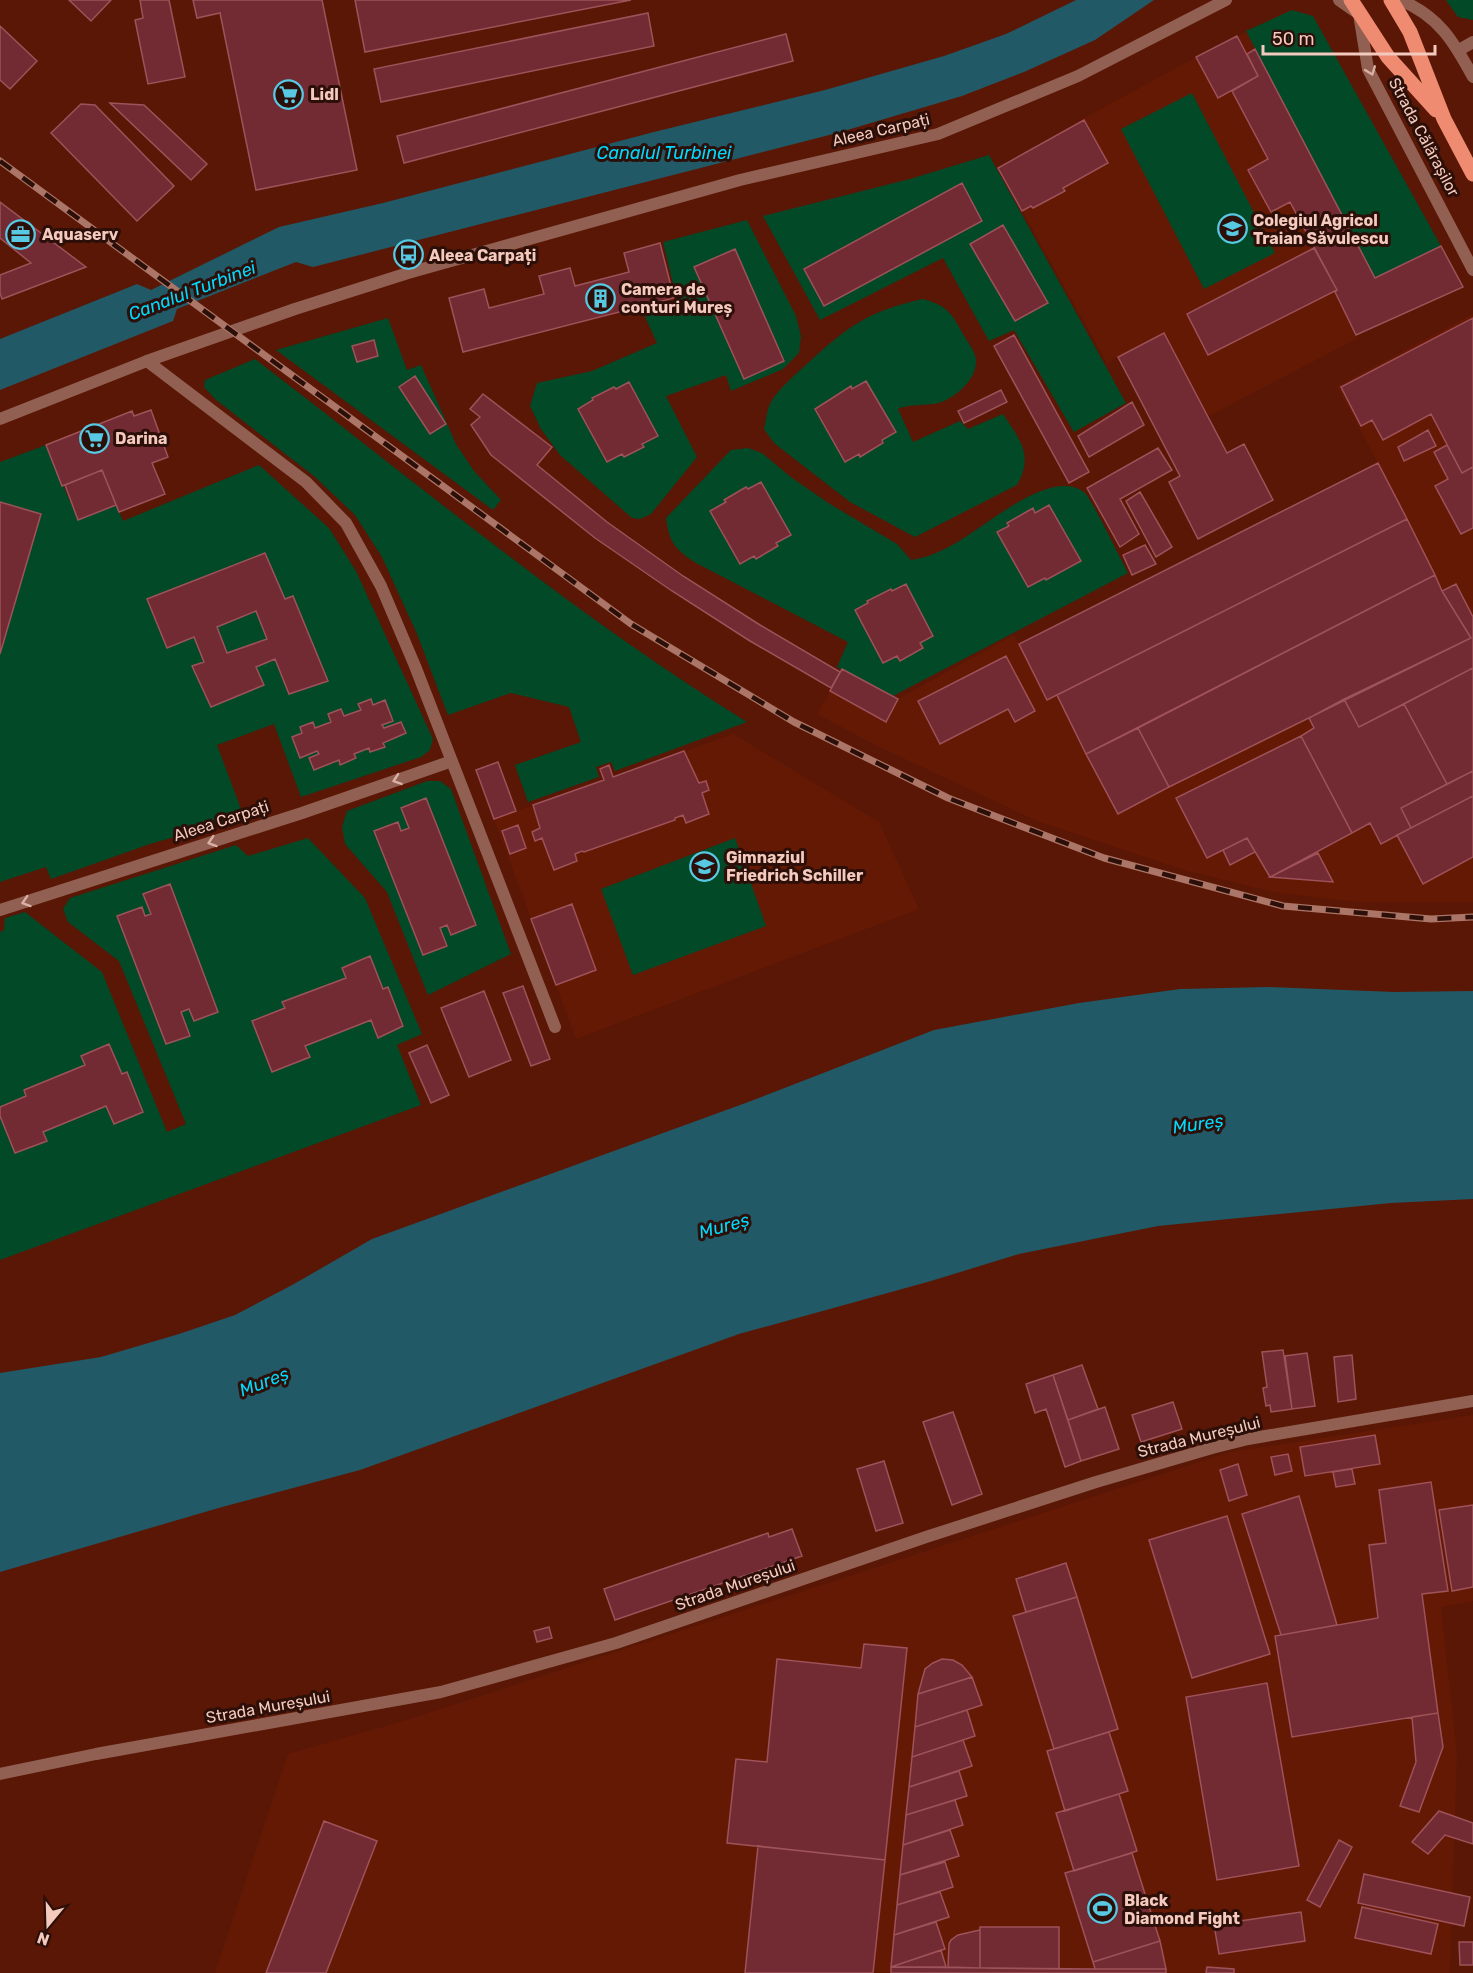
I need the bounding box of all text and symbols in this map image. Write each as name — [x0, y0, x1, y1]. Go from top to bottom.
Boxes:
scale bar — [1263, 18, 1436, 56]
text: 50 m — [1272, 28, 1315, 50]
one-way arrow — [1363, 66, 1376, 76]
street label: Strada Călărașilor — [1385, 75, 1463, 199]
supermarket icon: Lidl — [273, 78, 305, 110]
place label: Lidl — [310, 85, 339, 104]
street label: Aleea Carpați — [830, 110, 932, 150]
water label: Canalul Turbinei — [597, 142, 732, 164]
place label: Colegiul Agricol Traian Săvulescu — [1253, 211, 1389, 248]
school or university icon: Colegiul Agricol Traian Săvulescu — [1216, 213, 1248, 245]
office icon: Aquaserv — [5, 218, 37, 250]
place label: Aquaserv — [42, 225, 119, 244]
bus stop icon: Aleea Carpați — [392, 239, 424, 271]
place label: Aleea Carpați — [429, 246, 536, 265]
water label: Canalul Turbinei — [125, 256, 260, 325]
place label: Camera de conturi Mureș — [621, 280, 733, 317]
building icon: Camera de conturi Mureș — [584, 282, 616, 314]
supermarket icon: Darina — [78, 422, 110, 454]
place label: Darina — [115, 429, 167, 448]
one-way arrow — [392, 773, 403, 786]
street label: Aleea Carpați — [171, 797, 271, 845]
one-way arrow — [207, 835, 218, 847]
place label: Gimnaziul Friedrich Schiller — [726, 848, 864, 885]
school or university icon: Gimnaziul Friedrich Schiller — [689, 850, 721, 882]
one-way arrow — [21, 894, 32, 907]
water label: Mureș — [1171, 1110, 1225, 1138]
water label: Mureș — [696, 1209, 752, 1243]
water label: Mureș — [236, 1363, 292, 1401]
street label: Strada Mureșului — [1136, 1413, 1262, 1461]
street label: Strada Mureșului — [672, 1556, 798, 1614]
street label: Strada Mureșului — [204, 1687, 332, 1727]
place label: Black Diamond Fight — [1124, 1891, 1241, 1928]
sports icon: Black Diamond Fight — [1087, 1893, 1119, 1925]
north arrow — [18, 1895, 78, 1955]
text: N — [35, 1928, 52, 1950]

